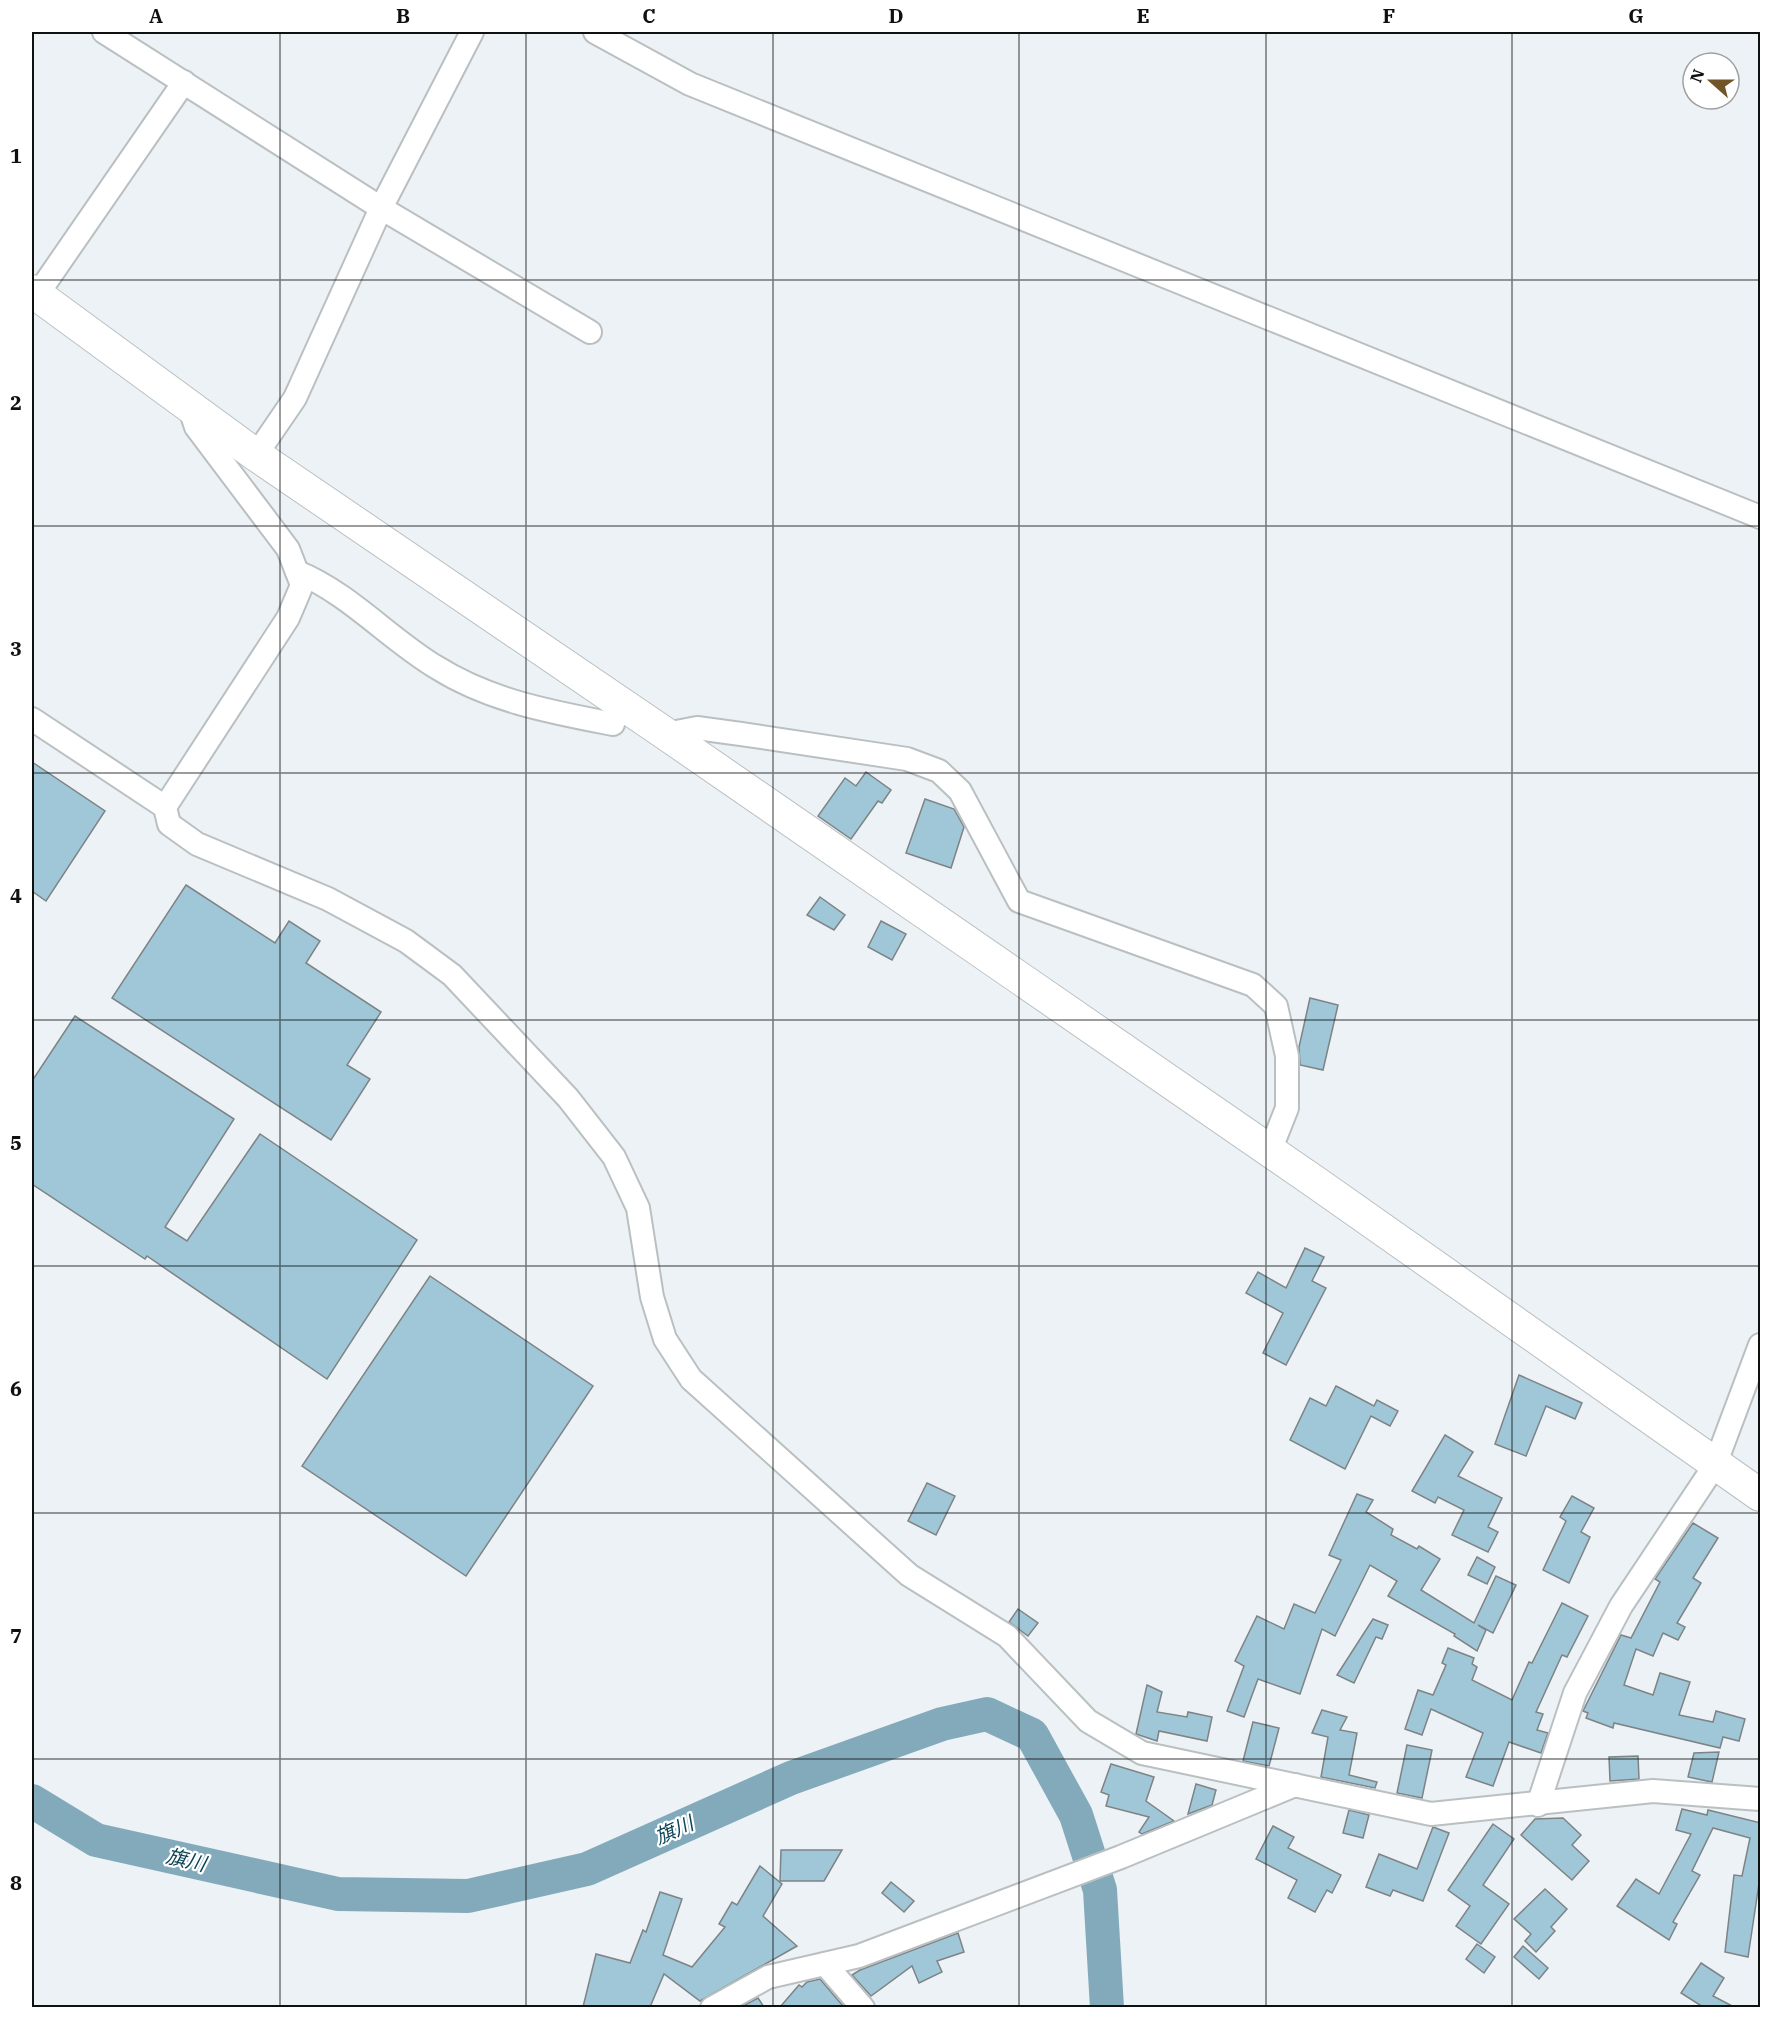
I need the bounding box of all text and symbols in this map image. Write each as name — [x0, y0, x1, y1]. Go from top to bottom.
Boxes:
text: A — [149, 2, 163, 29]
text: B — [396, 2, 410, 29]
text: C — [642, 2, 656, 29]
text: D — [888, 2, 904, 29]
text: E — [1136, 2, 1150, 29]
text: F — [1383, 2, 1395, 29]
text: G — [1628, 2, 1644, 29]
north arrow — [1681, 51, 1741, 111]
text: N — [1685, 66, 1709, 85]
text: 1 — [10, 142, 22, 169]
text: 2 — [10, 389, 22, 416]
text: 3 — [10, 635, 22, 662]
text: 4 — [10, 882, 22, 909]
text: 5 — [10, 1129, 22, 1156]
text: 6 — [10, 1375, 22, 1402]
text: 7 — [10, 1622, 22, 1649]
water label: 旗川 — [650, 1808, 699, 1850]
water label: 旗川 — [164, 1842, 211, 1878]
text: 8 — [10, 1869, 22, 1896]

